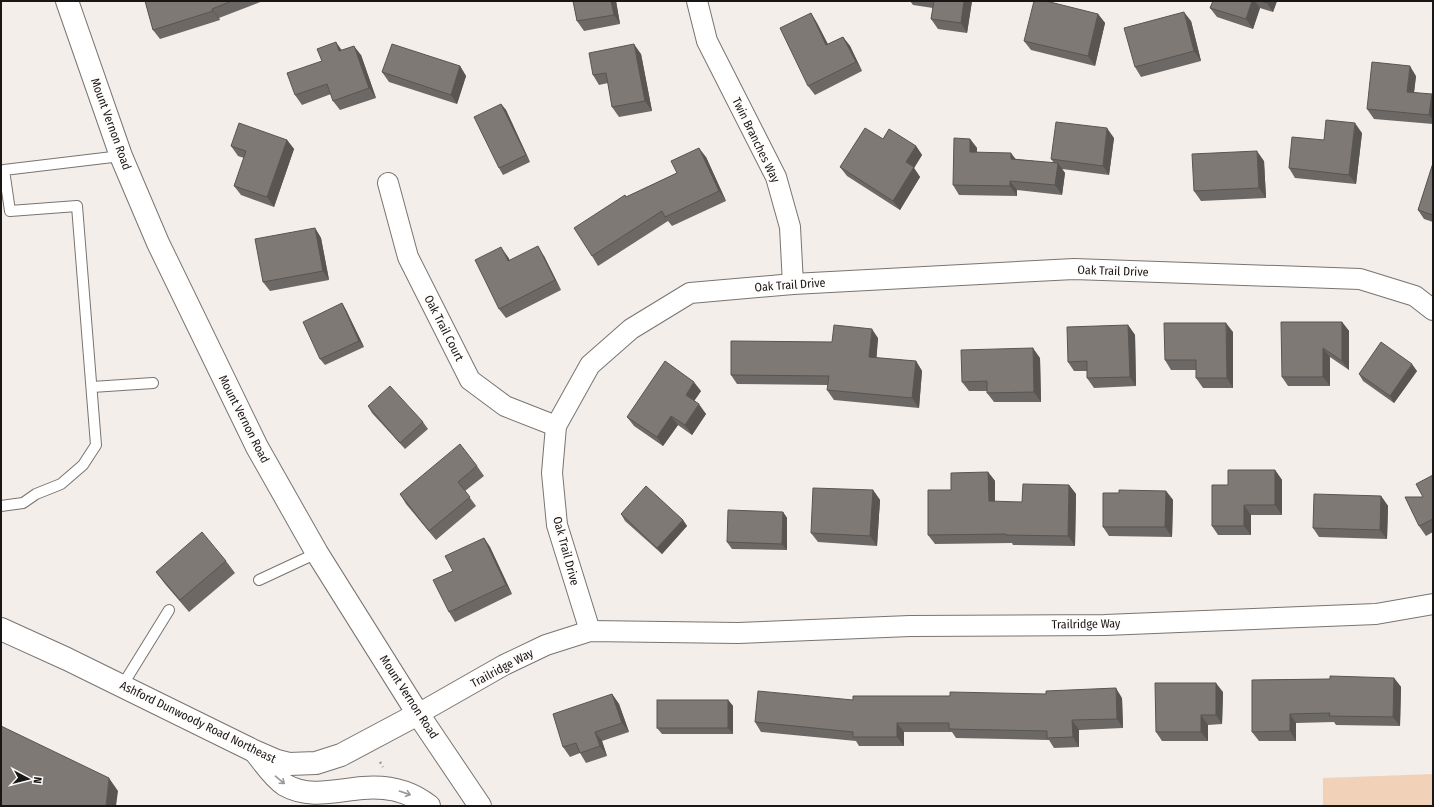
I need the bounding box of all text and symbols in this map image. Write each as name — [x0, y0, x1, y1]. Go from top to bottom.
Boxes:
street label: Mount Vernon Road — [88, 76, 134, 172]
street label: Twin Branches Way — [729, 95, 783, 185]
street label: Oak Trail Drive — [1077, 263, 1149, 279]
street label: Oak Trail Drive — [754, 276, 826, 294]
street label: Oak Trail Court — [421, 293, 467, 363]
street label: Mount Vernon Road — [216, 373, 272, 465]
street label: Oak Trail Drive — [550, 515, 582, 587]
street label: Trailridge Way — [1052, 616, 1121, 632]
street label: Trailridge Way — [468, 645, 536, 690]
street label: Mount Vernon Road — [377, 653, 441, 741]
street label: Ashford Dunwoody Road Northeast — [118, 678, 278, 766]
north arrow — [8, 759, 48, 799]
text: N — [31, 776, 44, 784]
one-way arrow — [274, 776, 285, 785]
one-way arrow — [399, 790, 411, 798]

